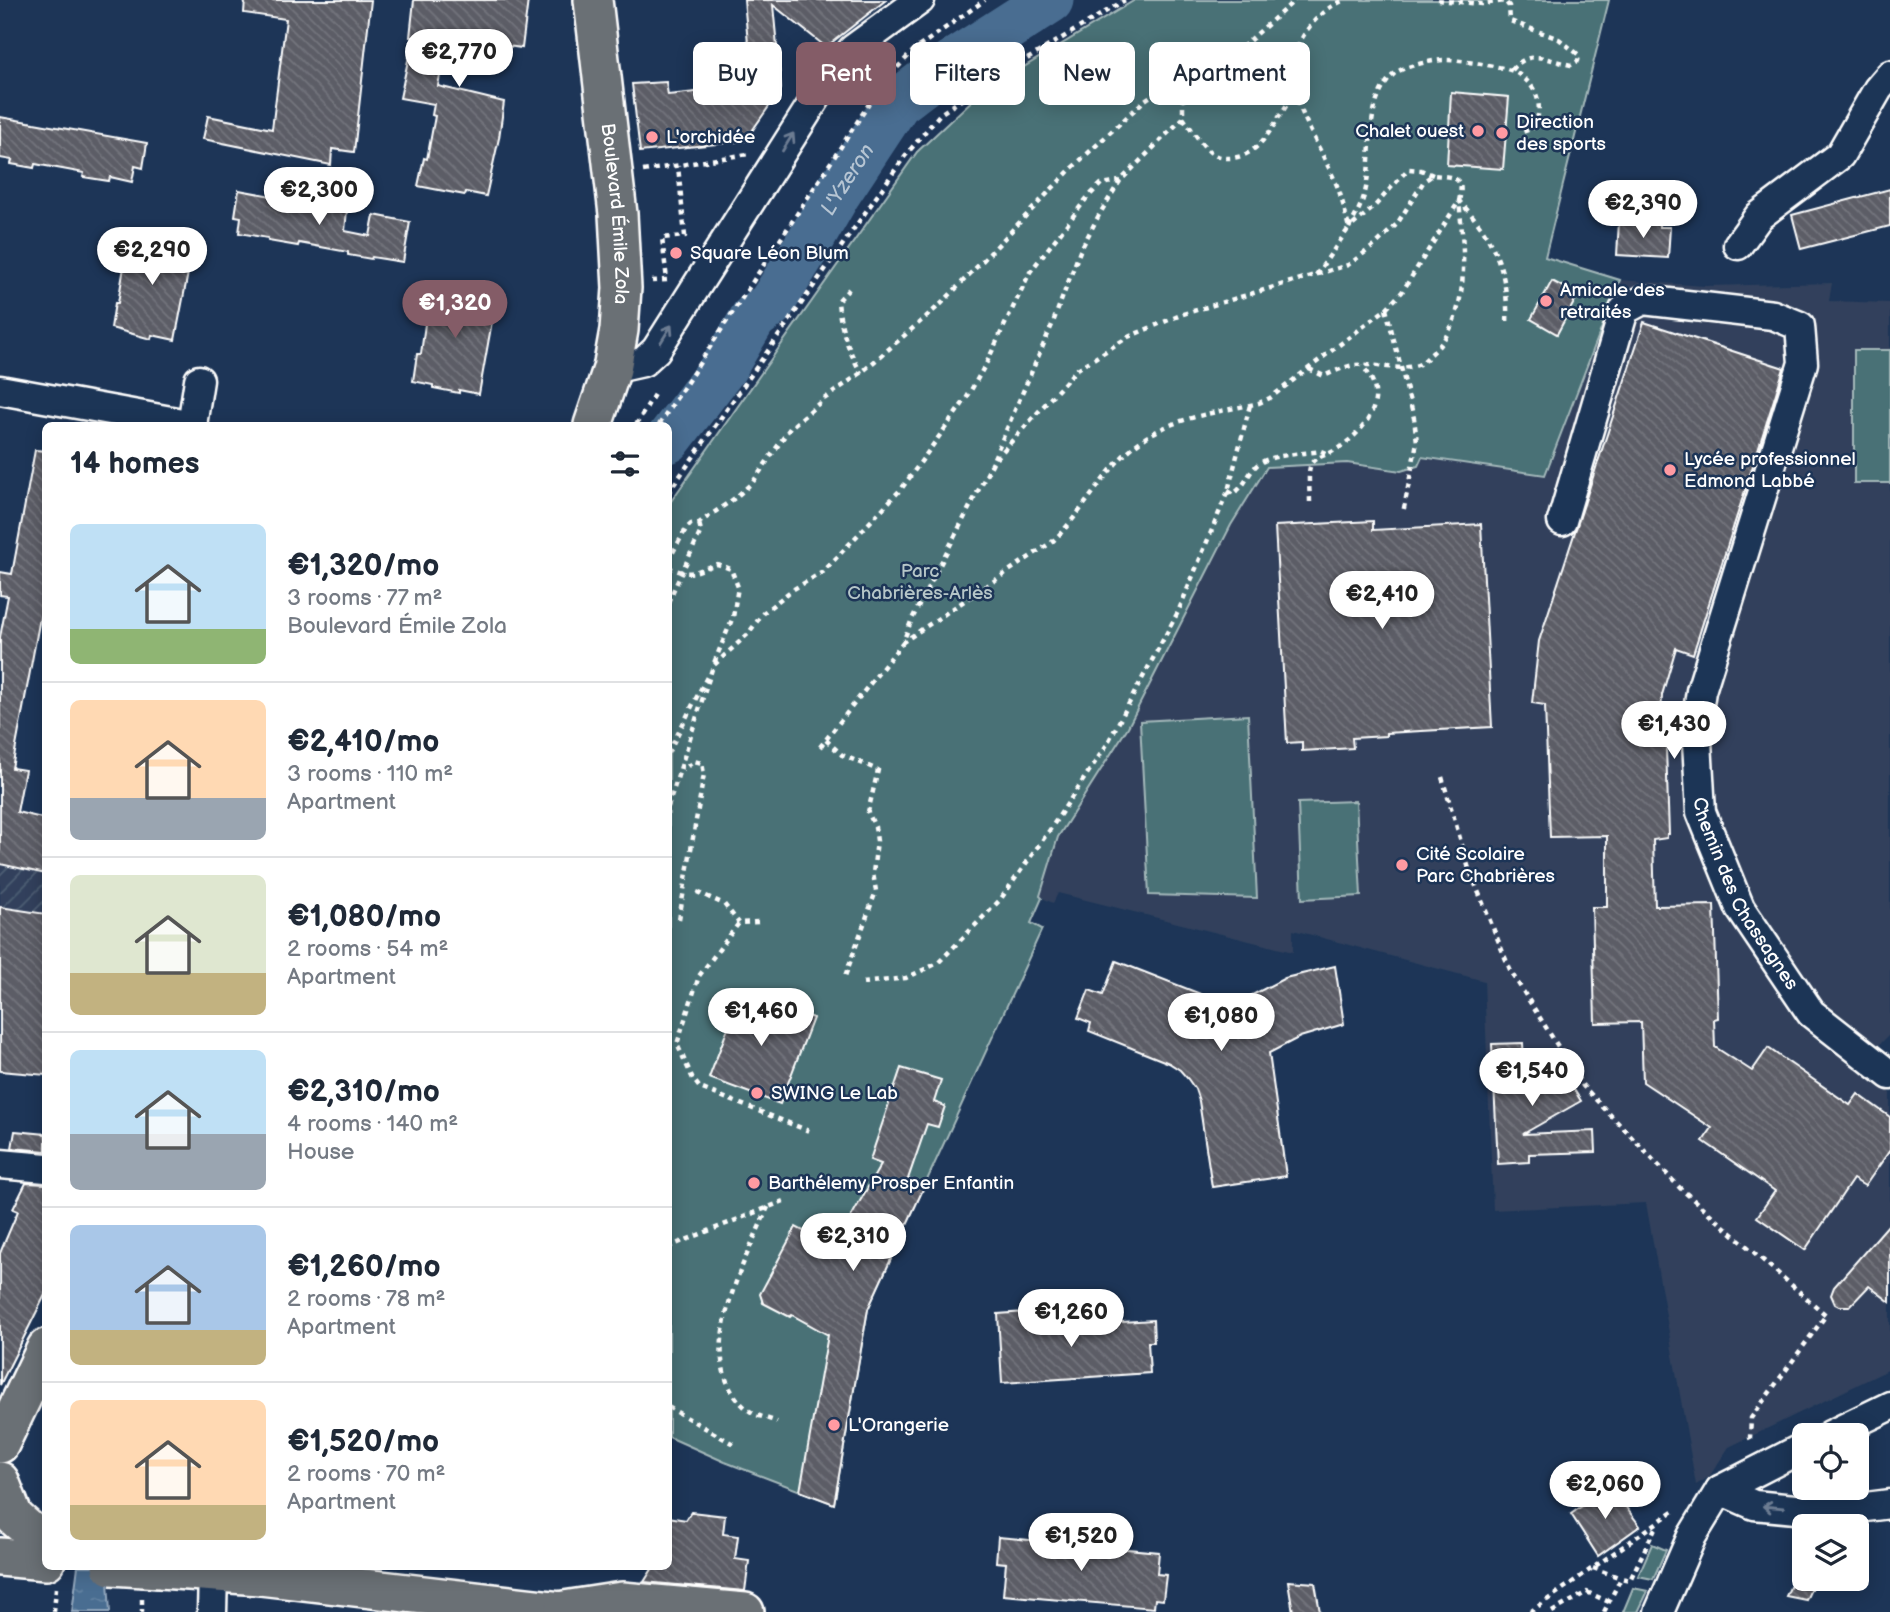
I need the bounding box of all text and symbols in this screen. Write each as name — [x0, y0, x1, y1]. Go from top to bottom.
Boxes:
pin: €2,770 — [402, 29, 516, 89]
text: €2,770 — [421, 38, 497, 66]
chip: Buy — [693, 42, 782, 105]
chip: Rent — [796, 42, 896, 105]
chip: Filters — [910, 42, 1025, 105]
chip: New — [1039, 42, 1135, 105]
chip: Apartment — [1149, 42, 1310, 105]
place label: Direction des sports — [1516, 111, 1606, 156]
place label: Chalet ouest — [1355, 120, 1464, 143]
street label: Boulevard Émile Zola — [596, 122, 634, 305]
marker: Chalet ouest — [1470, 123, 1486, 139]
marker: Direction des sports — [1494, 125, 1510, 141]
place label: L'orchidée — [666, 126, 755, 149]
marker: L'orchidée — [644, 129, 660, 145]
one-way arrow — [781, 133, 795, 152]
water label: L'Yzeron — [815, 139, 879, 219]
pin: €2,300 — [262, 168, 376, 227]
text: €2,300 — [280, 176, 358, 204]
pin: €2,390 — [1586, 180, 1700, 240]
text: €2,390 — [1604, 189, 1682, 217]
pin: €2,290 — [95, 228, 209, 287]
text: €2,290 — [113, 236, 191, 264]
place label: Square Léon Blum — [690, 242, 849, 265]
marker: Square Léon Blum — [668, 245, 684, 261]
place label: Amicale des retraités — [1560, 279, 1665, 324]
pin: €1,320 — [398, 280, 512, 340]
text: €1,320 — [418, 289, 492, 317]
marker: Amicale des retraités — [1538, 293, 1554, 309]
one-way arrow — [659, 325, 674, 344]
icon: filters — [606, 445, 644, 483]
text: 14 homes — [70, 446, 199, 482]
place label: Lycée professionnel Edmond Labbé — [1684, 448, 1856, 493]
marker: Lycée professionnel Edmond Labbé — [1662, 462, 1678, 478]
text: €1,320/mo — [287, 548, 439, 584]
icon: home — [126, 552, 210, 636]
park label: Parc Chabrières-Arlès — [847, 560, 993, 605]
pin: €2,410 — [1325, 572, 1439, 631]
text: €2,410 — [1345, 580, 1419, 608]
text: 3 rooms · 77 m² — [287, 584, 443, 612]
text: Boulevard Émile Zola — [287, 612, 507, 640]
pin: €1,430 — [1617, 702, 1731, 761]
text: €1,430 — [1637, 710, 1711, 738]
text: €2,410/mo — [287, 724, 439, 760]
icon: home — [126, 728, 210, 812]
text: 3 rooms · 110 m² — [287, 760, 453, 788]
text: Apartment — [287, 788, 396, 816]
street label: Chemin des Chassagnes — [1689, 796, 1803, 994]
place label: Cité Scolaire Parc Chabrières — [1416, 843, 1555, 888]
marker: Cité Scolaire Parc Chabrières — [1394, 857, 1410, 873]
text: €1,080/mo — [287, 899, 441, 935]
icon: home — [126, 903, 210, 987]
text: 2 rooms · 54 m² — [287, 935, 449, 963]
text: Apartment — [287, 963, 396, 991]
pin: €1,460 — [704, 988, 818, 1048]
pin: €1,080 — [1164, 993, 1278, 1053]
text: €1,460 — [724, 997, 798, 1025]
text: €1,080 — [1184, 1002, 1258, 1030]
pin: €1,540 — [1475, 1048, 1589, 1108]
text: €1,540 — [1495, 1057, 1569, 1085]
text: €2,310/mo — [287, 1074, 440, 1110]
icon: home — [126, 1078, 210, 1162]
place label: SWING Le Lab — [771, 1082, 898, 1105]
marker: SWING Le Lab — [749, 1085, 765, 1101]
text: 4 rooms · 140 m² — [287, 1110, 458, 1138]
text: House — [287, 1138, 354, 1166]
place label: Barthélemy Prosper Enfantin — [768, 1172, 1014, 1195]
marker: Barthélemy Prosper Enfantin — [746, 1175, 762, 1191]
pin: €2,310 — [796, 1214, 910, 1273]
text: €2,310 — [816, 1222, 890, 1250]
text: €1,260/mo — [287, 1249, 440, 1285]
icon: home — [126, 1253, 210, 1337]
text: 2 rooms · 78 m² — [287, 1285, 445, 1313]
pin: €1,260 — [1014, 1290, 1128, 1349]
text: €1,260 — [1034, 1298, 1108, 1326]
text: Apartment — [287, 1313, 396, 1341]
place label: L'Orangerie — [848, 1414, 949, 1437]
marker: L'Orangerie — [826, 1417, 842, 1433]
map controls — [1792, 1423, 1869, 1591]
button: locate — [1792, 1423, 1869, 1500]
text: €1,520/mo — [287, 1424, 439, 1460]
icon: home — [126, 1428, 210, 1512]
text: 2 rooms · 70 m² — [287, 1460, 446, 1488]
pin: €2,060 — [1548, 1462, 1662, 1521]
text: €2,060 — [1566, 1470, 1644, 1498]
text: Apartment — [287, 1488, 396, 1516]
one-way arrow — [1763, 1500, 1785, 1513]
pin: €1,520 — [1024, 1514, 1138, 1573]
button: layers — [1792, 1514, 1869, 1591]
text: €1,520 — [1044, 1522, 1118, 1550]

